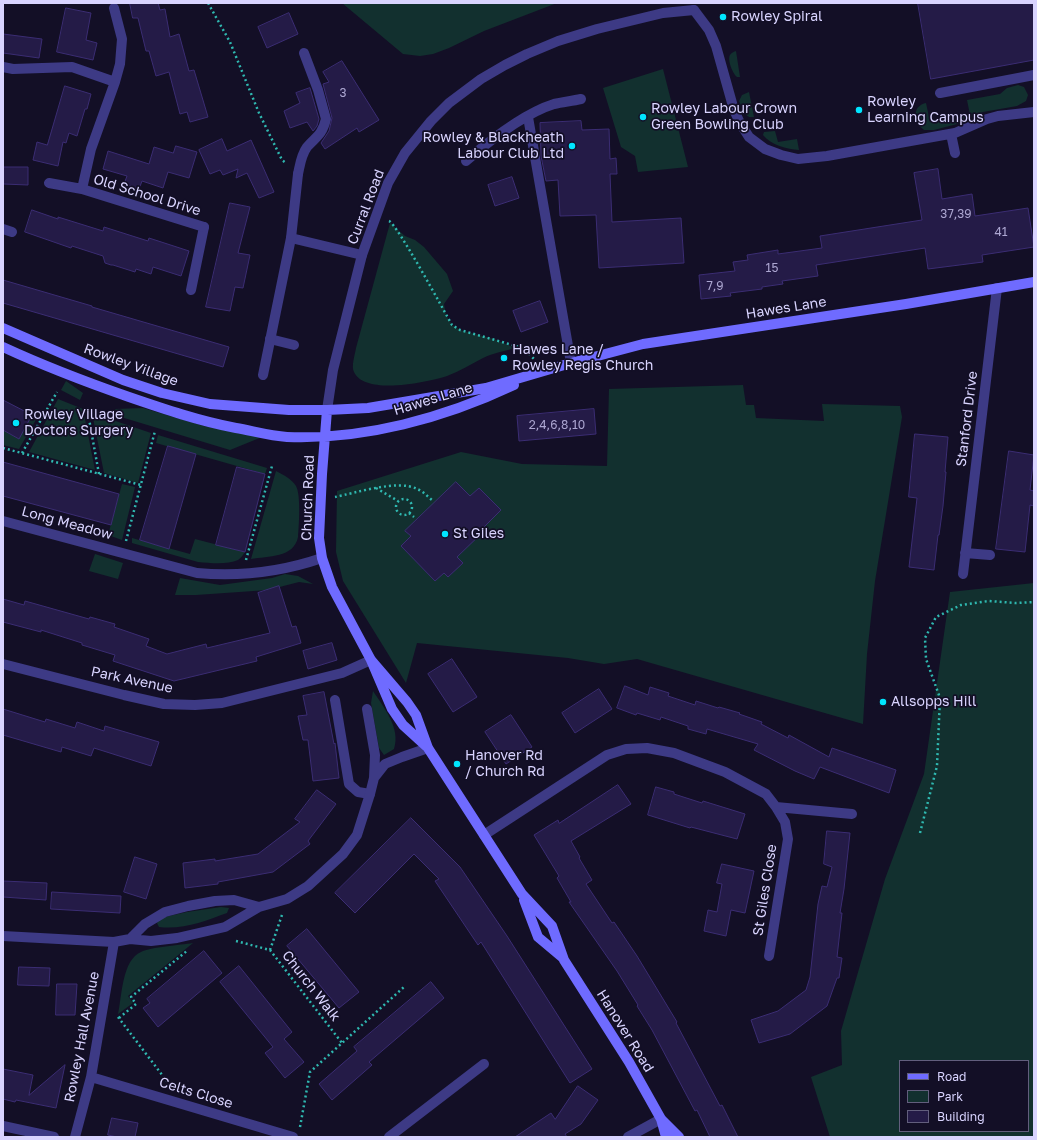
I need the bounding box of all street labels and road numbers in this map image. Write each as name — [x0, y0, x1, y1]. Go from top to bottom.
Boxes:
street label: Curral Road — [344, 167, 388, 247]
street label: Old School Drive — [91, 171, 203, 219]
street label: Hawes Lane — [744, 293, 828, 323]
street label: Rowley Village — [82, 340, 180, 390]
street label: Stanford Drive — [953, 370, 981, 468]
street label: Hawes Lane — [392, 379, 474, 419]
street label: Church Road — [298, 455, 318, 541]
street label: Long Meadow — [20, 503, 114, 543]
street label: Park Avenue — [90, 663, 174, 697]
street label: St Giles Close — [749, 843, 781, 937]
street label: Church Walk — [278, 947, 344, 1025]
street label: Rowley Hall Avenue — [61, 970, 103, 1104]
street label: Hanover Road — [593, 987, 657, 1075]
street label: Celts Close — [157, 1074, 235, 1112]

